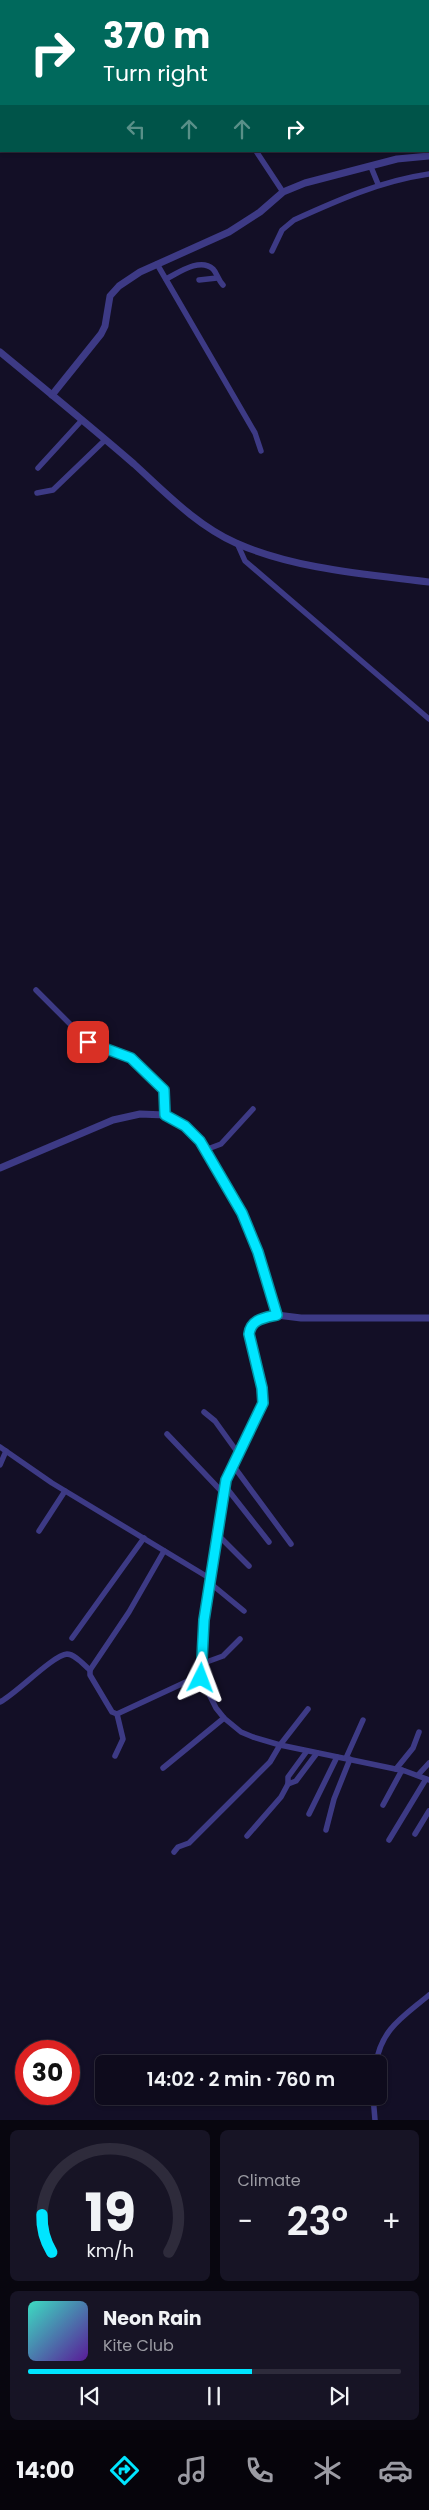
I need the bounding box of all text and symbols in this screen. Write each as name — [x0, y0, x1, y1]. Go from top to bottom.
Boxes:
text: 370 m — [103, 11, 210, 60]
icon: right — [20, 20, 85, 85]
text: Turn right — [103, 58, 208, 89]
icon: left — [122, 115, 150, 143]
icon: ahead — [175, 115, 203, 143]
icon: ahead — [228, 115, 256, 143]
icon: right — [281, 115, 309, 143]
pin — [67, 1021, 109, 1063]
icon: arrive — [74, 1028, 102, 1056]
position arrow — [174, 1651, 226, 1703]
speed limit sign: 30 — [15, 2040, 80, 2105]
text: 14:02 · 2 min · 760 m — [147, 2066, 335, 2093]
text: Climate — [238, 2169, 301, 2192]
text: 19 — [84, 2176, 136, 2249]
text: 23° — [287, 2195, 348, 2248]
text: − — [238, 2202, 253, 2241]
text: + — [382, 2202, 401, 2241]
text: km/h — [86, 2238, 134, 2263]
text: Neon Rain — [103, 2305, 202, 2332]
text: Kite Club — [103, 2334, 174, 2357]
icon: previous — [76, 2382, 104, 2410]
icon: pause — [200, 2382, 228, 2410]
icon: next — [325, 2382, 353, 2410]
icon: directions — [107, 2453, 142, 2488]
icon: music — [175, 2453, 210, 2488]
icon: phone — [242, 2453, 277, 2488]
icon: climate — [310, 2453, 345, 2488]
icon: car — [378, 2453, 413, 2488]
text: 14:00 — [16, 2455, 74, 2486]

